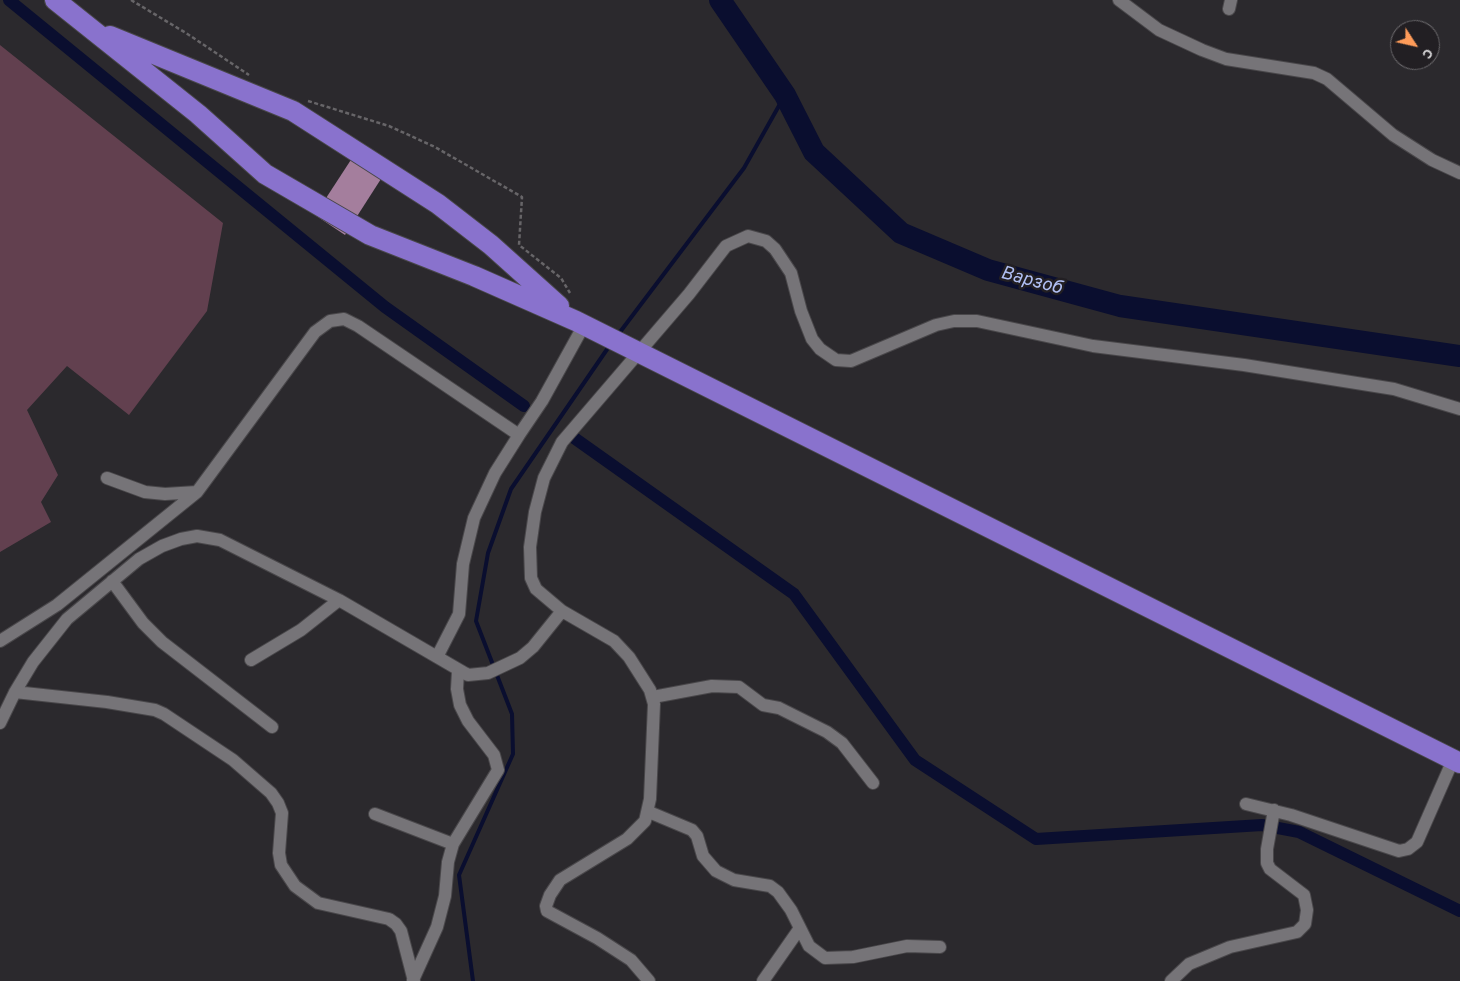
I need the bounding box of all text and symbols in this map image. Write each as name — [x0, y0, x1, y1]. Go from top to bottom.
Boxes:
north arrow — [1390, 20, 1440, 70]
text: С — [1417, 45, 1436, 62]
water label: Варзоб — [998, 263, 1064, 301]

